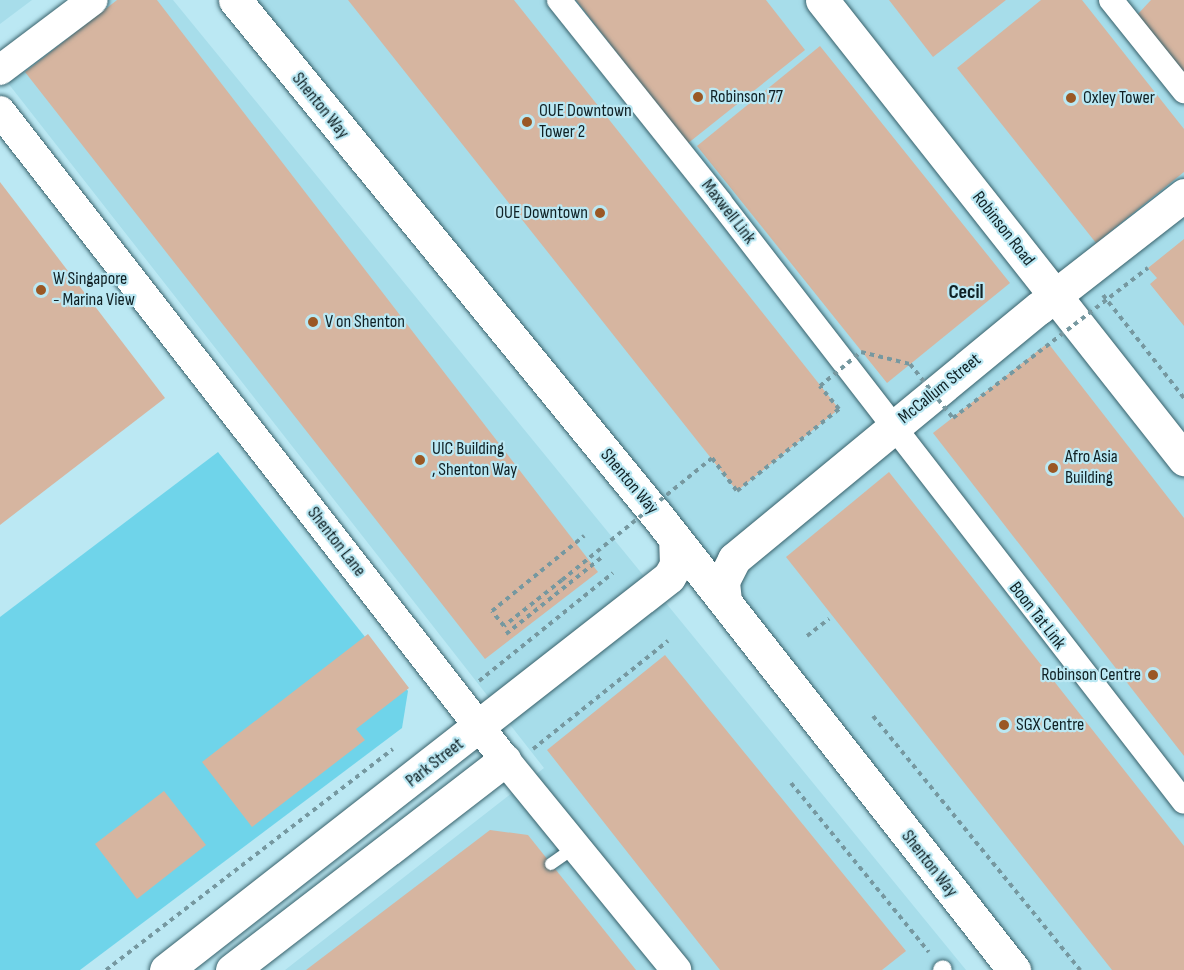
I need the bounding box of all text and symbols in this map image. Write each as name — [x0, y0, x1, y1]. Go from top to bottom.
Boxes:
street label: Shenton Way — [287, 69, 353, 143]
place label: Robinson 77 — [710, 86, 783, 108]
place label: Oxley Tower — [1083, 87, 1155, 109]
marker: Robinson 77 — [691, 90, 705, 104]
marker: Oxley Tower — [1064, 91, 1078, 105]
place label: OUE Downtown Tower 2 — [539, 101, 632, 144]
marker: OUE Downtown Tower 2 — [520, 115, 534, 129]
street label: Maxwell Link — [696, 175, 760, 249]
street label: Robinson Road — [967, 187, 1039, 271]
place label: OUE Downtown — [495, 202, 588, 224]
marker: OUE Downtown — [593, 206, 607, 220]
place label: W Singapore - Marina View — [53, 269, 135, 312]
district label: Cecil — [948, 280, 984, 304]
marker: W Singapore - Marina View — [34, 283, 48, 297]
place label: V on Shenton — [325, 311, 405, 333]
marker: V on Shenton — [306, 315, 320, 329]
street label: McCallum Street — [894, 349, 986, 429]
place label: UIC Building , Shenton Way — [432, 439, 517, 482]
street label: Shenton Way — [595, 445, 663, 519]
place label: Afro Asia Building — [1065, 447, 1118, 490]
marker: UIC Building , Shenton Way — [413, 453, 427, 467]
marker: Afro Asia Building — [1046, 461, 1060, 475]
street label: Shenton Lane — [302, 503, 370, 581]
street label: Boon Tat Link — [1004, 578, 1070, 654]
place label: Robinson Centre — [1041, 664, 1141, 686]
marker: Robinson Centre — [1146, 668, 1160, 682]
place label: SGX Centre — [1016, 714, 1084, 736]
marker: SGX Centre — [997, 718, 1011, 732]
street label: Park Street — [402, 734, 468, 792]
street label: Shenton Way — [896, 826, 962, 902]

